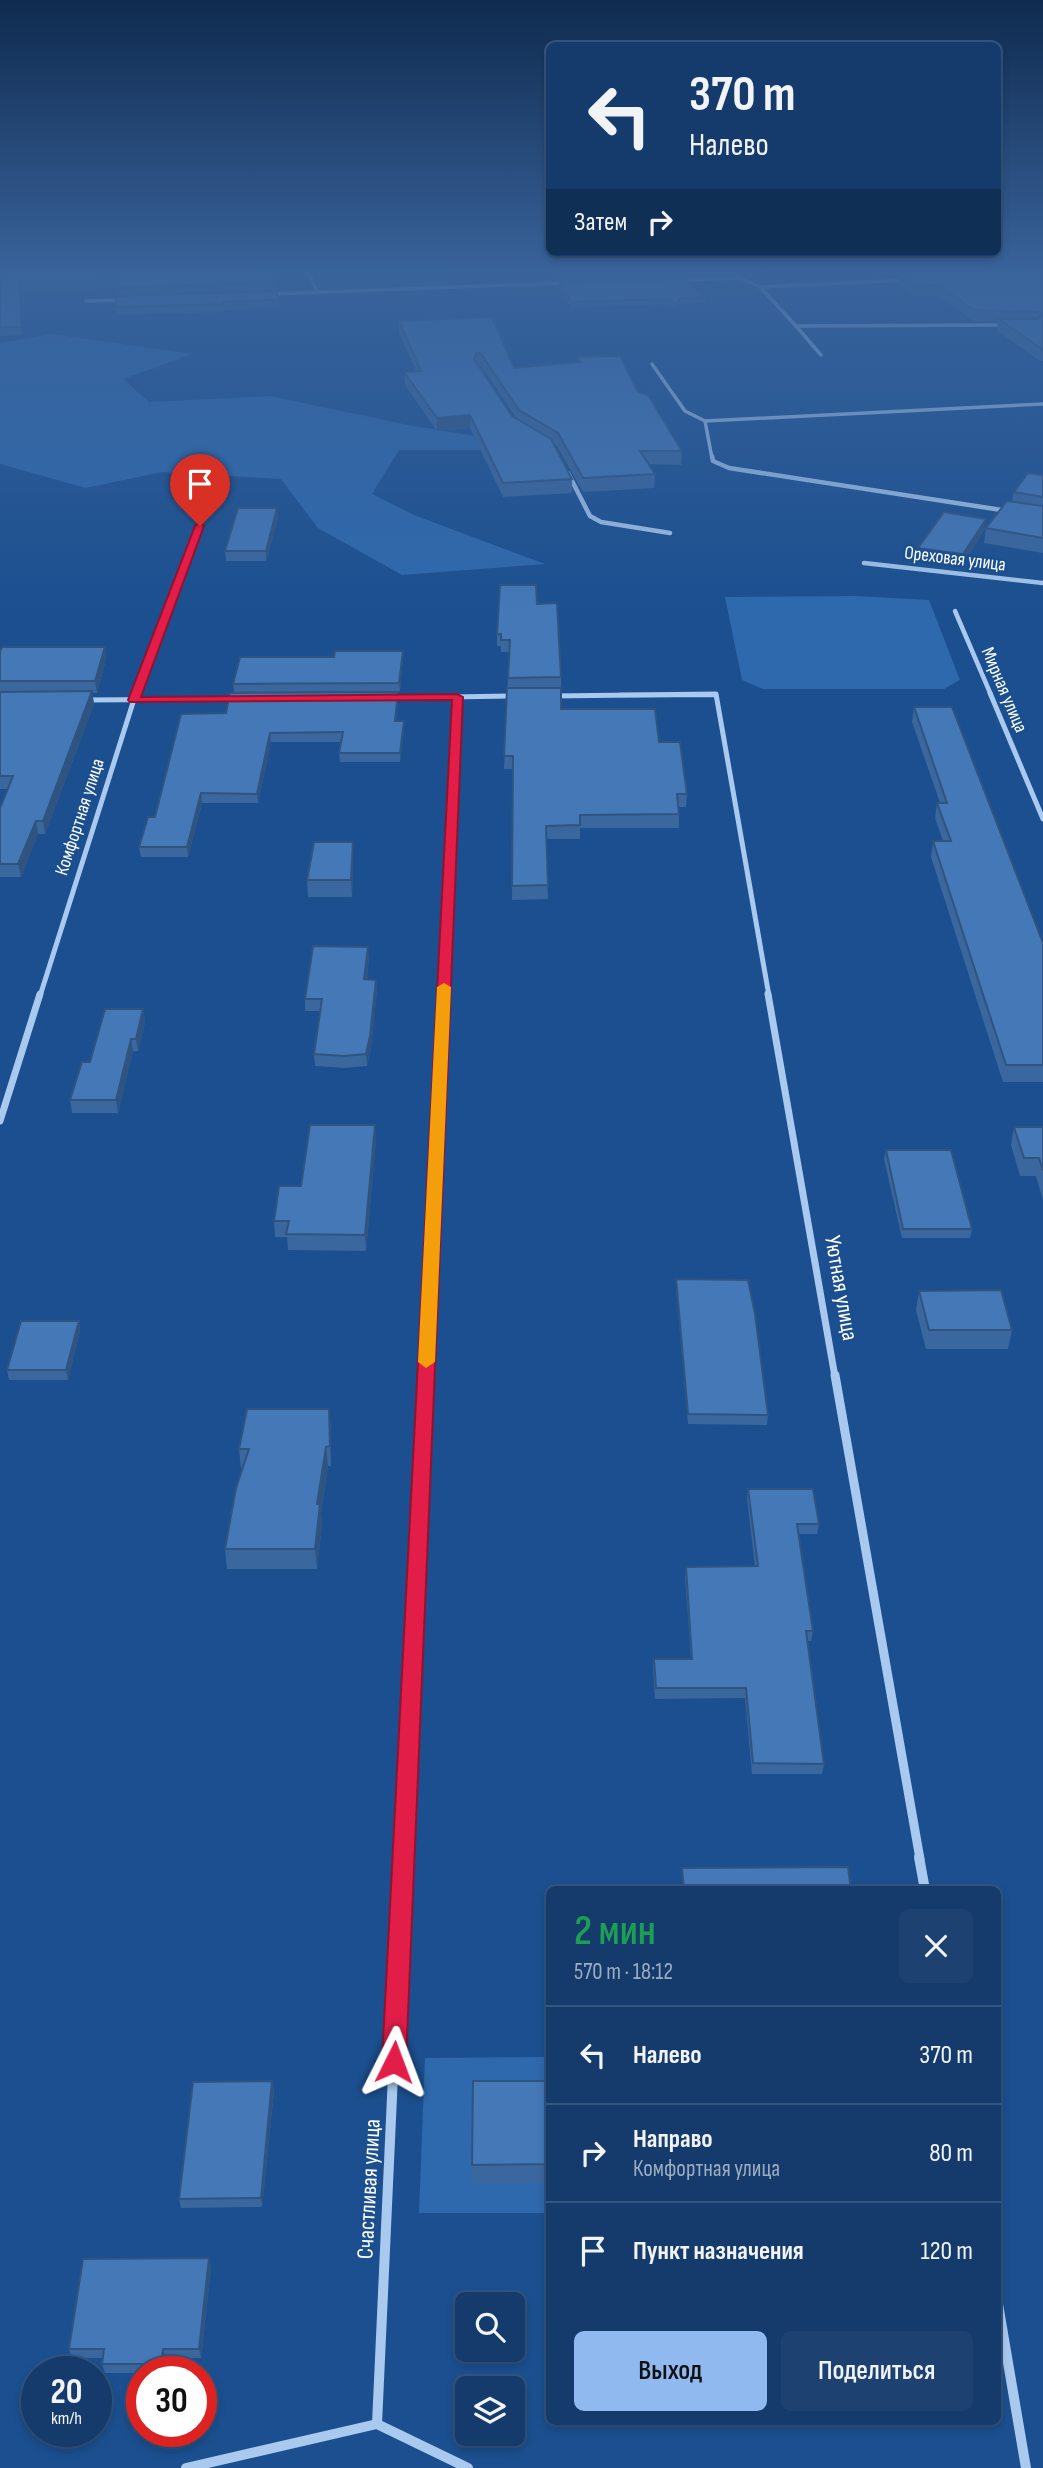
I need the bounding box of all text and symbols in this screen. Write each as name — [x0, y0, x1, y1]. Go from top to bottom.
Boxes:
text: 370 m — [689, 66, 796, 125]
icon: left — [574, 70, 665, 161]
text: Налево — [689, 126, 769, 165]
icon: right — [641, 203, 679, 241]
text: Затем — [574, 207, 627, 238]
pin — [170, 454, 230, 526]
icon: arrive — [181, 465, 219, 503]
street label: Ореховая улица — [903, 541, 1007, 577]
street label: Мирная улица — [976, 644, 1032, 736]
street label: Комфортная улица — [50, 756, 110, 878]
street label: Уютная улица — [818, 1233, 864, 1343]
text: 2 мин — [574, 1906, 656, 1957]
button: close — [899, 1909, 973, 1983]
text: 570 m · 18:12 — [574, 1958, 673, 1986]
position arrow — [357, 2025, 431, 2099]
icon: left — [574, 2036, 612, 2074]
text: Налево — [633, 2040, 702, 2071]
text: 370 m — [919, 2040, 973, 2071]
street label: Счастливая улица — [351, 2118, 387, 2260]
text: Направо — [633, 2124, 712, 2155]
icon: right — [574, 2134, 612, 2172]
text: 80 m — [929, 2138, 973, 2169]
text: Комфортная улица — [633, 2155, 780, 2183]
icon: arrive — [574, 2232, 612, 2270]
text: Пункт назначения — [633, 2236, 804, 2267]
text: 120 m — [920, 2236, 973, 2267]
map controls — [455, 2292, 525, 2446]
button: search — [455, 2292, 525, 2362]
button: Выход — [574, 2331, 767, 2411]
button: Поделиться — [781, 2331, 973, 2411]
speed limit sign: 30 — [126, 2356, 217, 2447]
text: 20 — [51, 2371, 83, 2414]
button: layers — [455, 2376, 525, 2446]
text: km/h — [51, 2408, 82, 2429]

